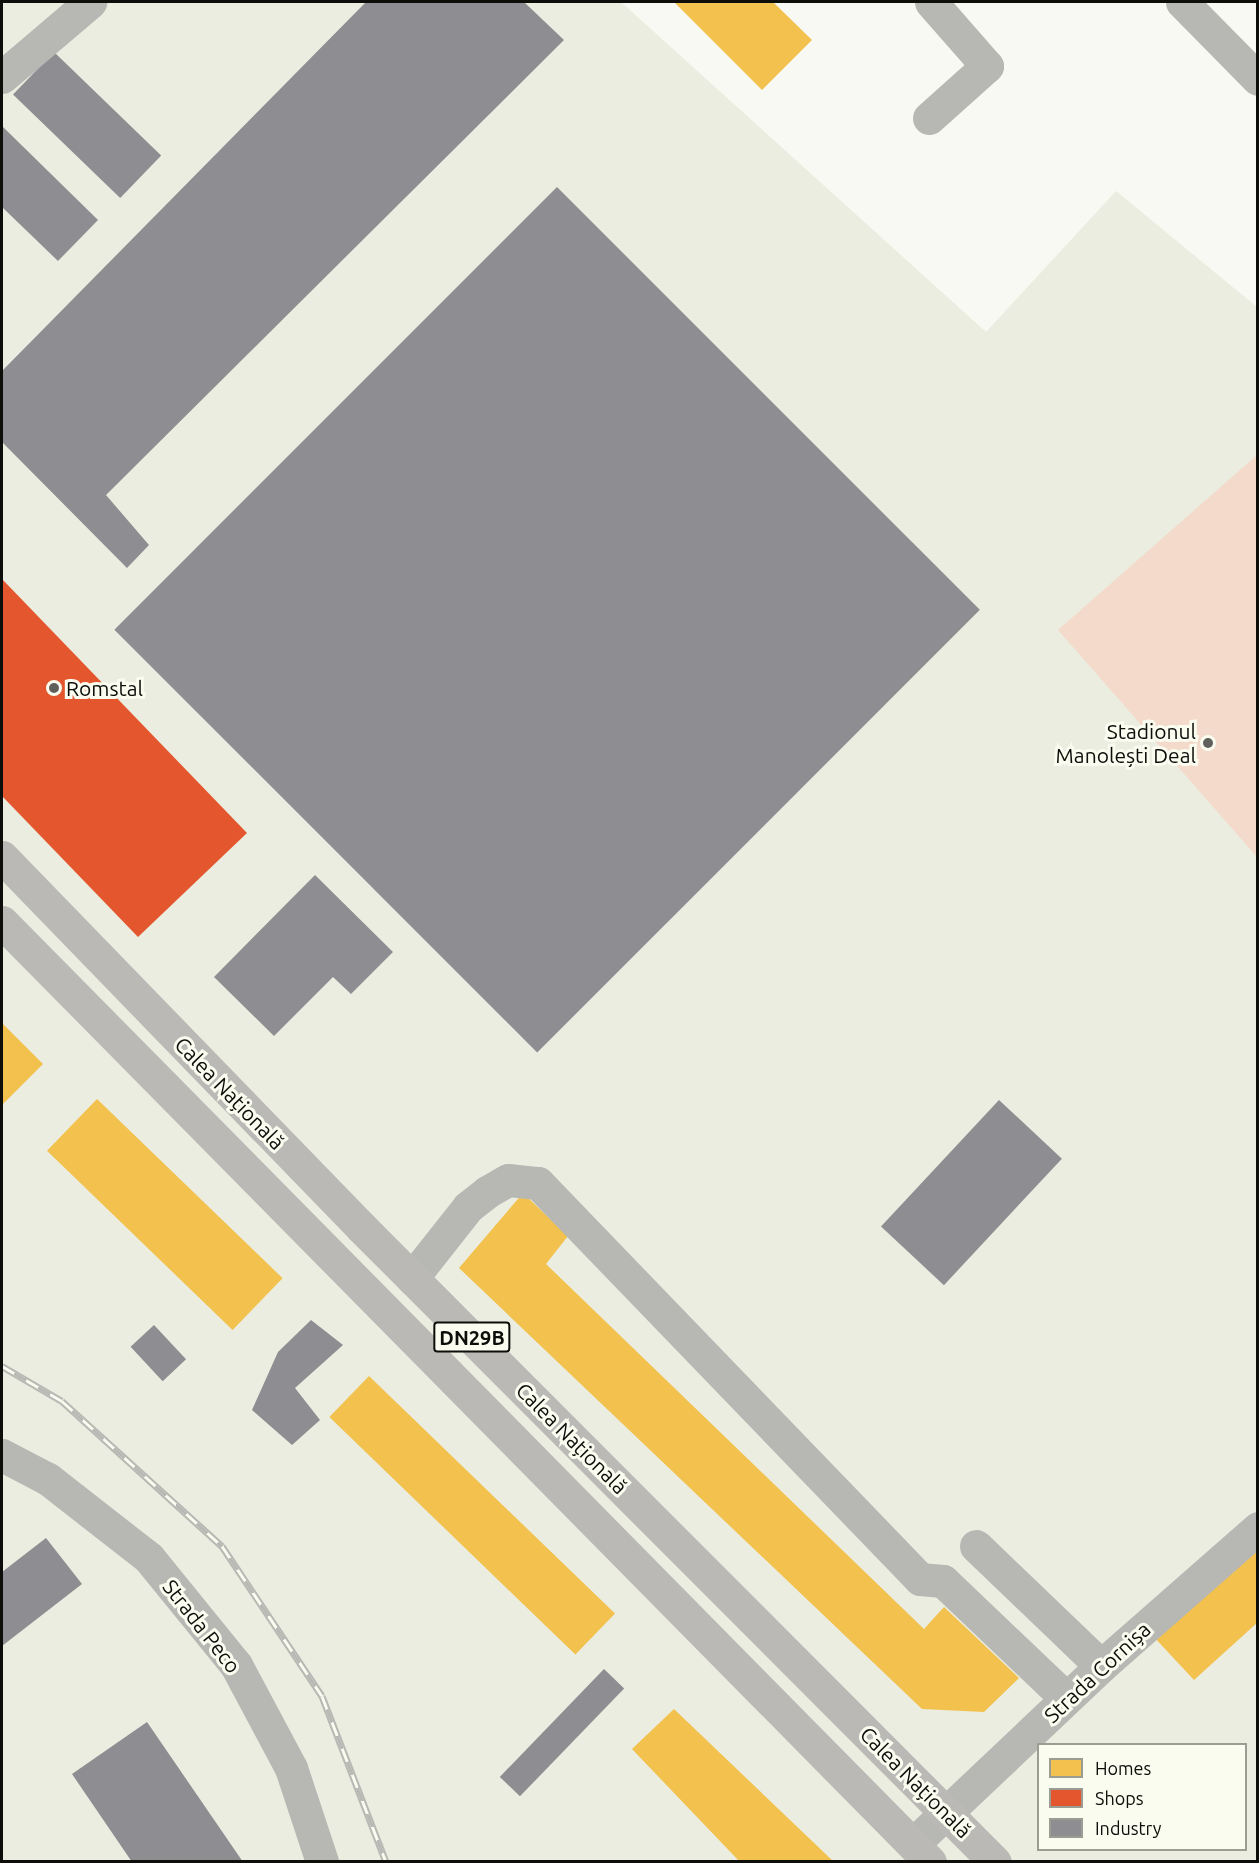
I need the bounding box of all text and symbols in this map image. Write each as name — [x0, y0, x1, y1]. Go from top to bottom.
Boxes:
place label: Romstal — [66, 675, 143, 701]
marker: Romstal — [47, 681, 61, 695]
place label: Stadionul Manolești Deal — [1056, 718, 1196, 768]
marker: Stadionul Manolești Deal — [1201, 736, 1215, 750]
street label: Calea Națională — [170, 1031, 290, 1155]
road number: DN29B — [433, 1320, 511, 1354]
street label: Calea Națională — [511, 1377, 633, 1499]
street label: Strada Peco — [158, 1574, 246, 1678]
street label: Strada Cornișa — [1039, 1616, 1155, 1728]
street label: Calea Națională — [855, 1721, 977, 1843]
legend — [1037, 1743, 1247, 1851]
text: Homes — [1095, 1758, 1151, 1778]
text: Shops — [1095, 1788, 1144, 1808]
text: Industry — [1095, 1818, 1161, 1838]

